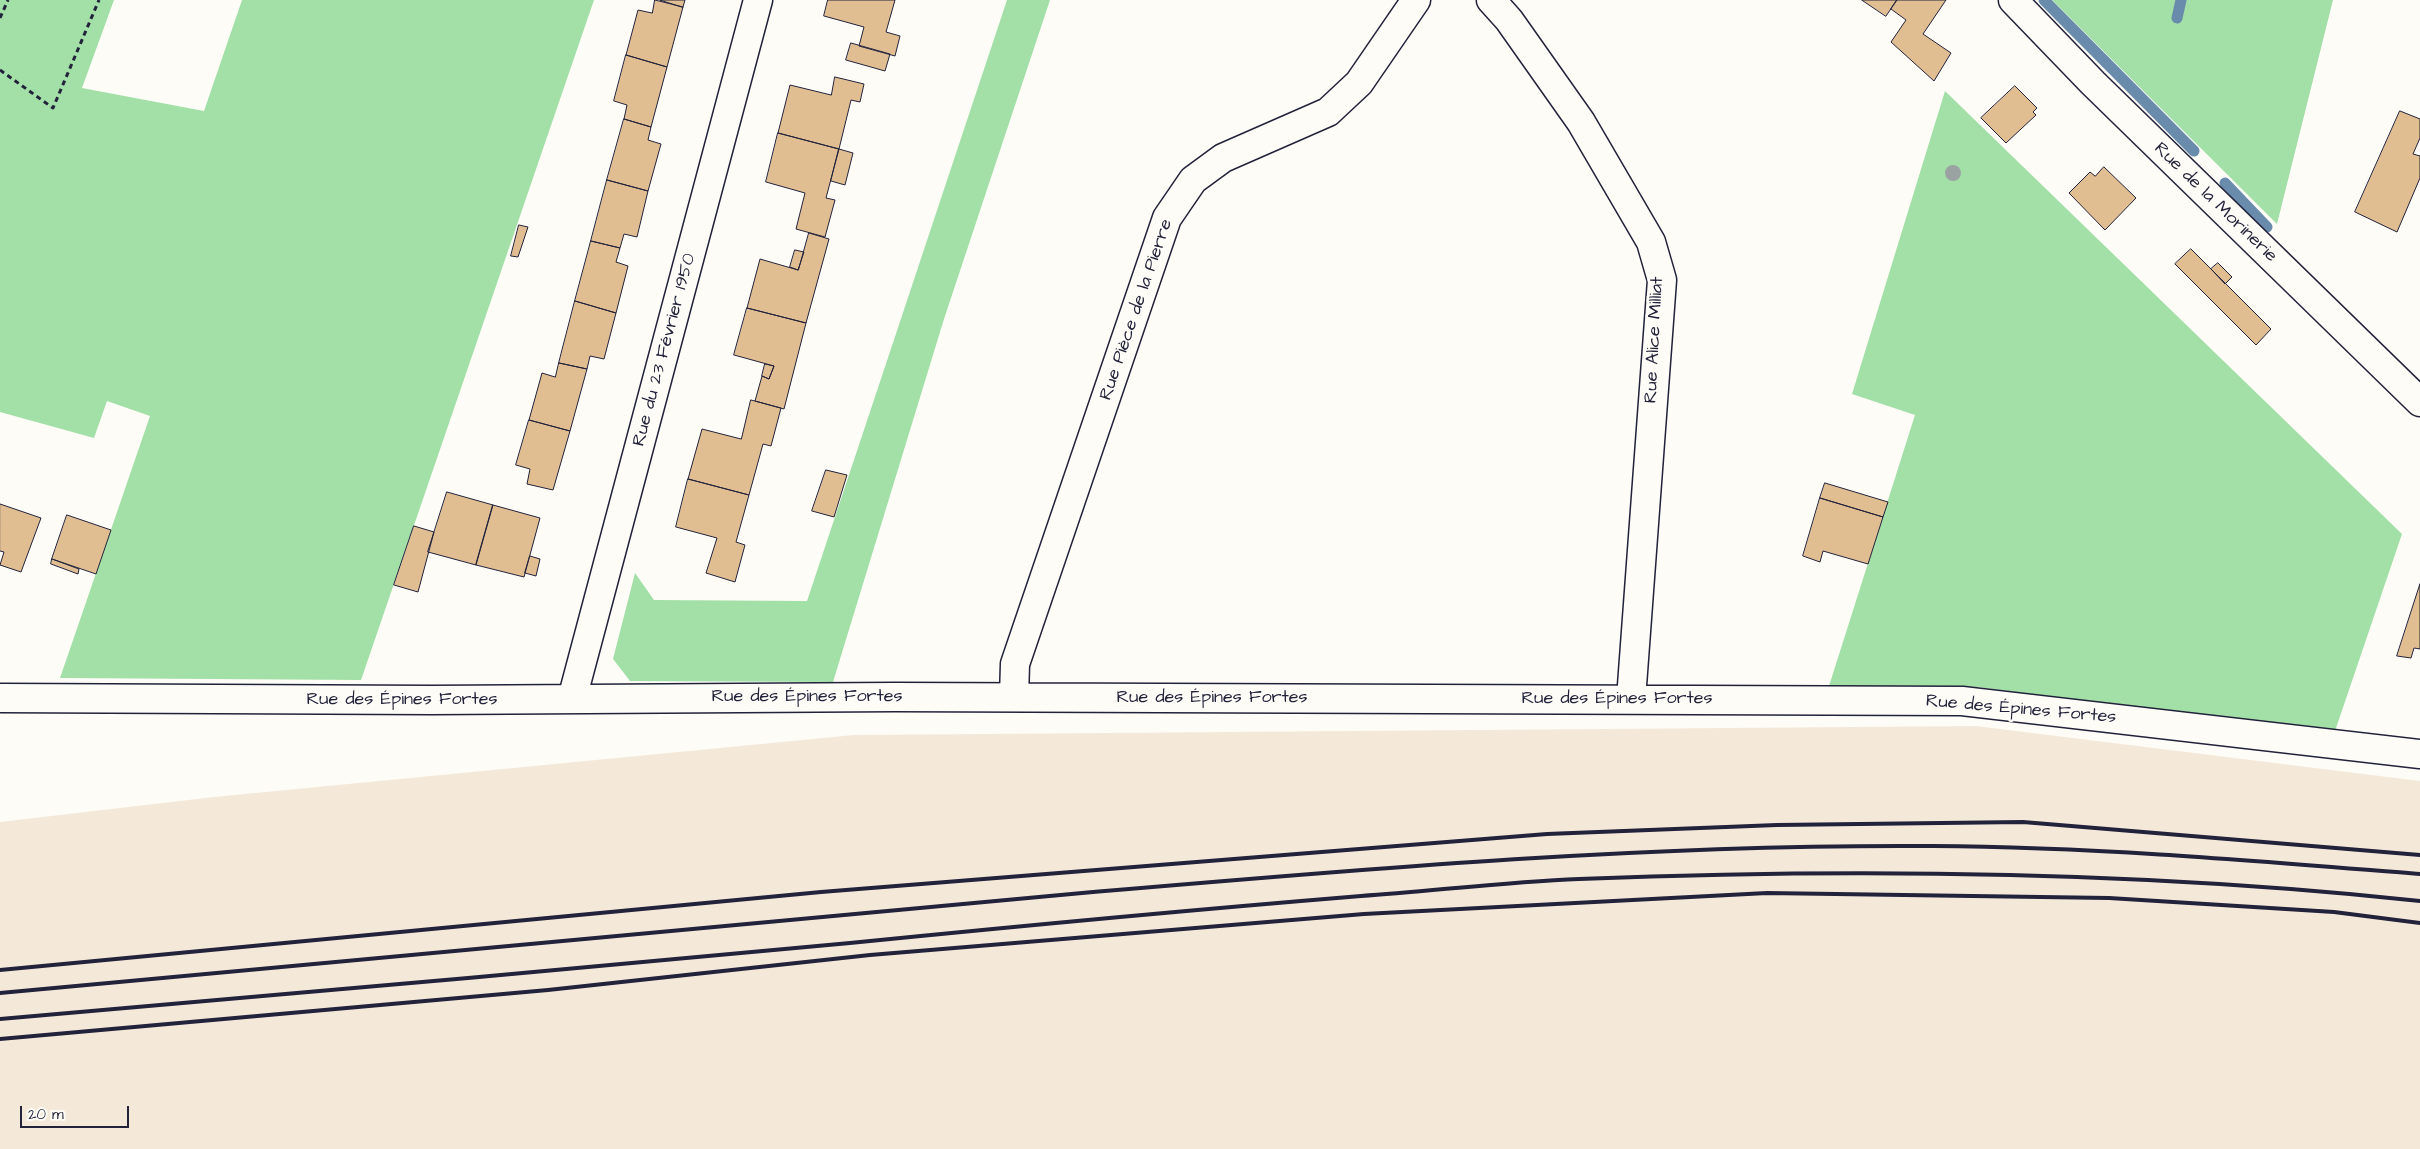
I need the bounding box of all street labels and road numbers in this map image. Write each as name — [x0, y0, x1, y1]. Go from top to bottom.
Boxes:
street label: Rue de la Morinerie — [2149, 139, 2281, 267]
street label: Rue Pièce de la Pierre — [1096, 217, 1178, 403]
street label: Rue du 23 Février 1950 — [629, 251, 701, 449]
street label: Rue Alice Milliat — [1641, 276, 1669, 404]
street label: Rue des Épines Fortes — [711, 686, 903, 708]
street label: Rue des Épines Fortes — [1116, 687, 1308, 709]
street label: Rue des Épines Fortes — [1521, 688, 1713, 710]
street label: Rue des Épines Fortes — [306, 689, 498, 711]
street label: Rue des Épines Fortes — [1925, 691, 2117, 729]

